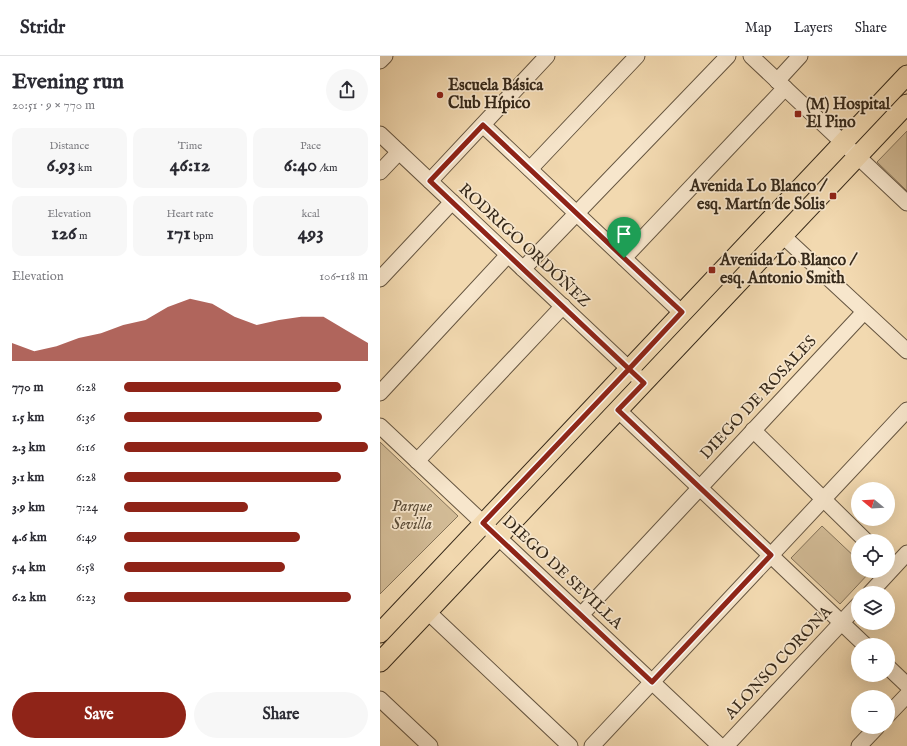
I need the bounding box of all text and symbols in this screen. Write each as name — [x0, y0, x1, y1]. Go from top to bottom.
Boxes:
text: Stridr — [20, 16, 65, 40]
text: Map — [745, 19, 772, 37]
text: Layers — [794, 19, 833, 37]
text: Share — [855, 19, 887, 37]
text: Evening run — [12, 68, 124, 96]
button: share — [326, 69, 368, 111]
place label: Escuela Básica Club Hípico — [448, 76, 544, 114]
marker: Escuela Básica Club Hípico — [435, 90, 445, 100]
place label: (M) Hospital El Pino — [806, 95, 891, 133]
text: 20:51 · 9 × 770 m — [12, 97, 95, 114]
marker: (M) Hospital El Pino — [793, 109, 803, 119]
text: Distance — [49, 139, 89, 153]
text: Time — [178, 139, 202, 153]
text: Pace — [300, 139, 321, 153]
text: 6.93 — [46, 153, 75, 178]
text: 46:12 — [170, 153, 210, 178]
text: 6:40 — [284, 153, 317, 178]
text: km — [75, 161, 92, 175]
text: /km — [317, 161, 338, 175]
place label: Avenida Lo Blanco / esq. Martín de Solis — [689, 177, 829, 215]
street label: RODRIGO ORDÓÑEZ — [454, 178, 595, 312]
marker: Avenida Lo Blanco / esq. Martín de Solis — [828, 191, 838, 201]
text: Elevation — [48, 207, 91, 221]
text: Heart rate — [167, 207, 213, 221]
text: kcal — [301, 207, 320, 221]
pin — [607, 217, 641, 258]
text: 126 — [51, 221, 77, 246]
text: 171 — [167, 221, 191, 246]
text: 493 — [298, 221, 324, 246]
icon: arrive — [613, 223, 635, 245]
text: m — [77, 229, 87, 243]
text: bpm — [191, 229, 213, 243]
place label: Avenida Lo Blanco / esq. Antonio Smith — [719, 251, 859, 289]
marker: Avenida Lo Blanco / esq. Antonio Smith — [707, 265, 717, 275]
text: Elevation — [12, 268, 64, 285]
text: 106–118 m — [319, 268, 368, 285]
street label: DIEGO DE ROSALES — [696, 332, 822, 464]
text: 770 m — [12, 379, 43, 396]
text: 6:28 — [76, 379, 96, 396]
text: 1.5 km — [12, 409, 44, 426]
text: 6:36 — [76, 409, 95, 426]
text: 2.3 km — [12, 439, 46, 456]
text: 6:16 — [76, 439, 95, 456]
text: 3.1 km — [12, 469, 44, 486]
text: 6:28 — [76, 469, 96, 486]
north arrow — [851, 482, 895, 526]
map controls — [851, 482, 895, 734]
park label: Parque Sevilla — [392, 497, 433, 535]
text: 3.9 km — [12, 499, 45, 516]
text: 7:24 — [76, 499, 98, 516]
street label: DIEGO DE SEVILLA — [498, 512, 627, 635]
text: 4.6 km — [12, 529, 47, 546]
text: 6:49 — [76, 529, 97, 546]
button: locate — [851, 534, 895, 578]
text: 5.4 km — [12, 559, 46, 576]
text: 6:58 — [76, 559, 95, 576]
button: layers — [851, 586, 895, 630]
text: 6.2 km — [12, 589, 46, 606]
text: 6:23 — [76, 589, 96, 606]
street label: ALONSO CORONA — [721, 601, 837, 725]
button: + — [851, 638, 895, 682]
button: − — [851, 690, 895, 734]
button: Save — [12, 692, 186, 738]
button: Share — [194, 692, 368, 738]

